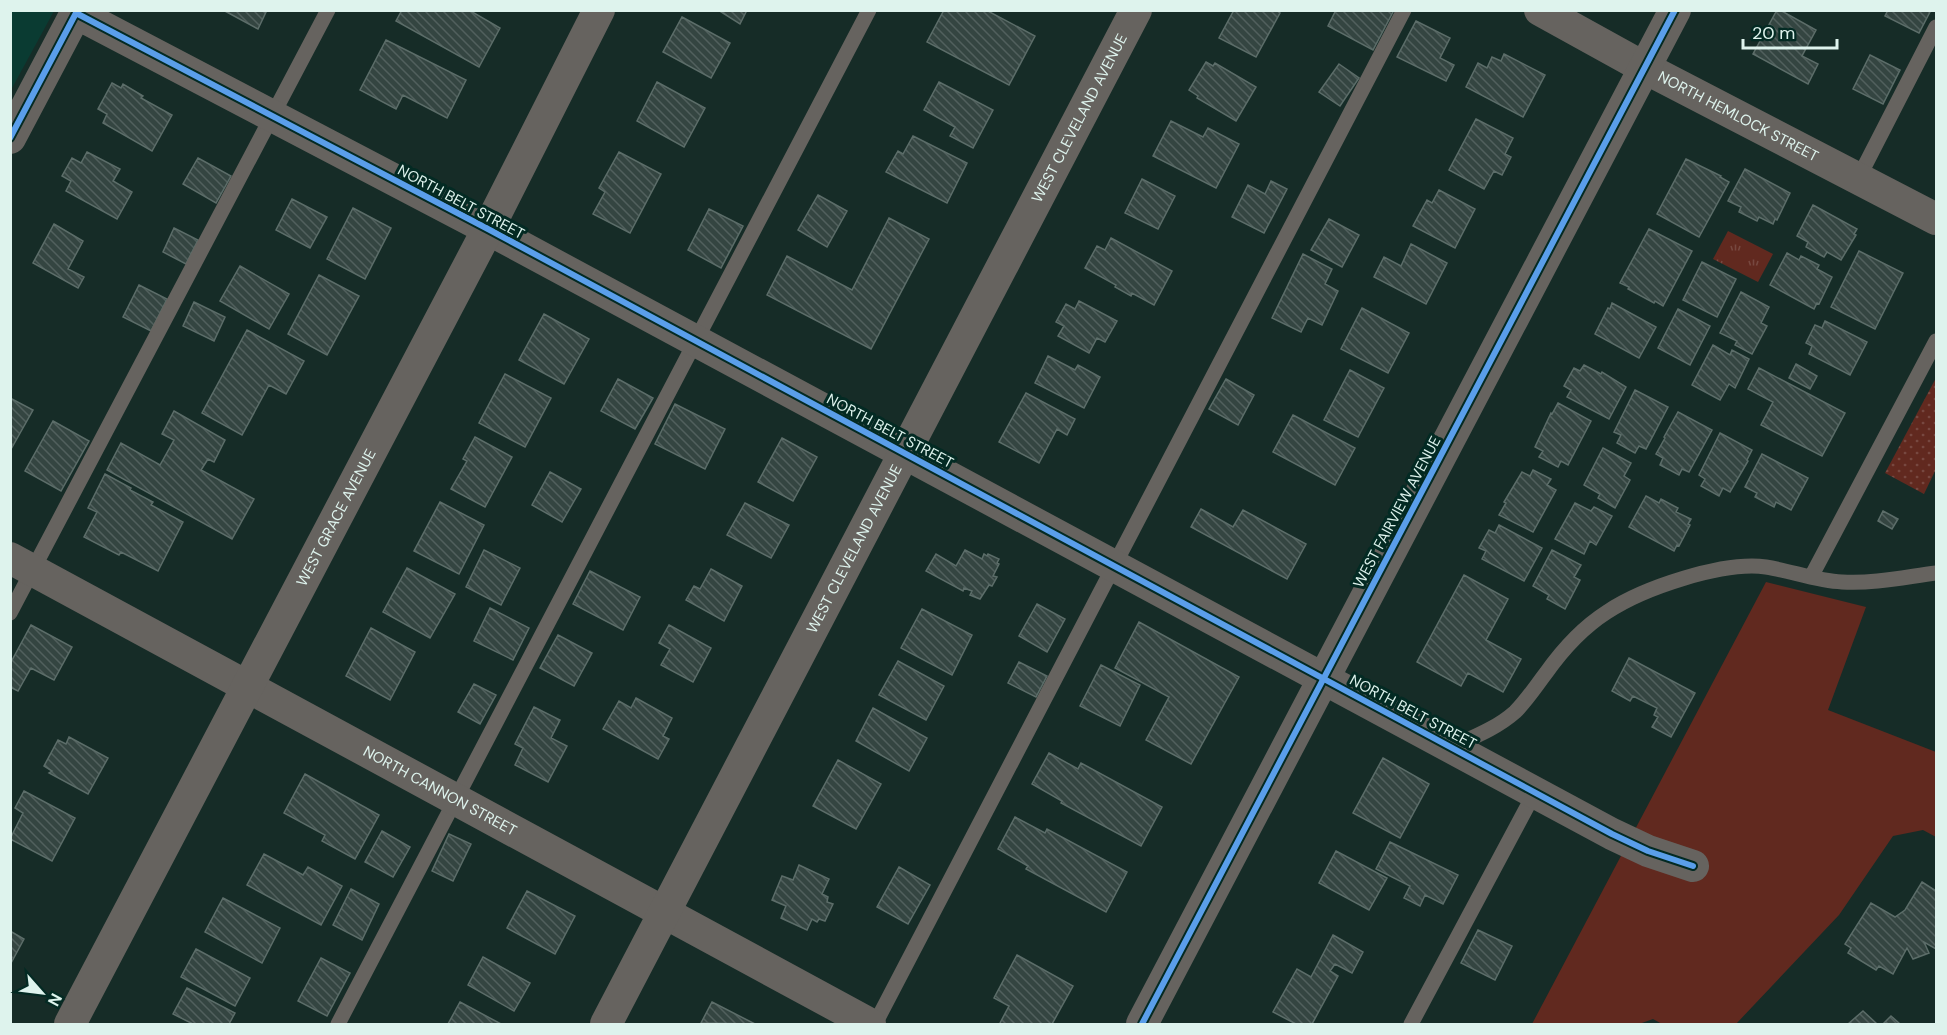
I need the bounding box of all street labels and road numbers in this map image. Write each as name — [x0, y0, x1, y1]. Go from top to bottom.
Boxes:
street label: WEST CLEVELAND AVENUE — [1027, 30, 1132, 206]
street label: NORTH HEMLOCK STREET — [1655, 66, 1822, 166]
street label: NORTH BELT STREET — [394, 160, 528, 244]
street label: NORTH BELT STREET — [823, 389, 957, 473]
street label: WEST FAIRVIEW AVENUE — [1349, 433, 1445, 591]
street label: WEST GRACE AVENUE — [292, 446, 381, 590]
street label: WEST CLEVELAND AVENUE — [802, 461, 907, 637]
street label: NORTH BELT STREET — [1346, 670, 1480, 754]
street label: NORTH CANNON STREET — [360, 741, 520, 841]

